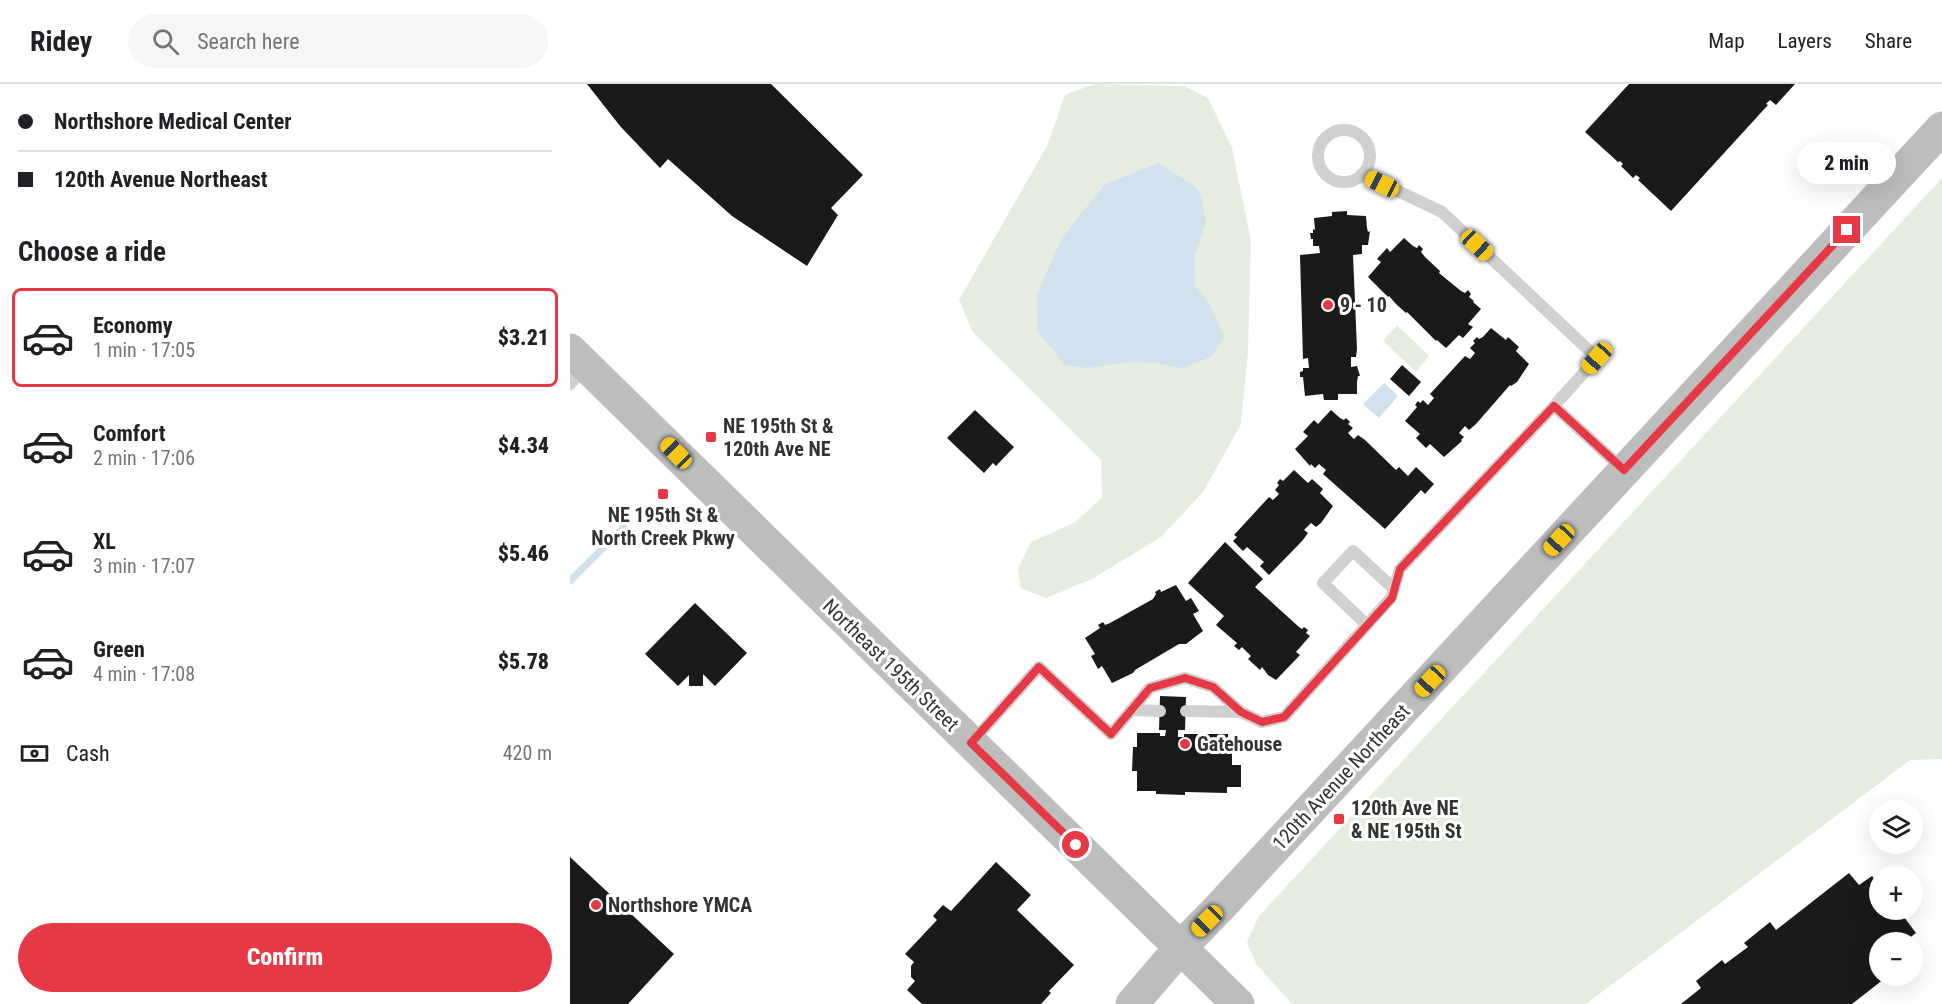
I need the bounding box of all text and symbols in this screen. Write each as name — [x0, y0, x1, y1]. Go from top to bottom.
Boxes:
search box — [128, 14, 548, 68]
text: Ridey — [30, 25, 92, 58]
icon: search — [149, 25, 182, 58]
text: Search here — [197, 29, 299, 54]
text: Map — [1708, 29, 1745, 53]
text: Layers — [1778, 29, 1832, 53]
text: Share — [1865, 29, 1912, 53]
text: Northshore Medical Center — [54, 109, 291, 134]
callout: 2 min — [1798, 143, 1896, 185]
text: 2 min — [1824, 151, 1869, 175]
text: 120th Avenue Northeast — [54, 167, 268, 192]
car — [1362, 168, 1402, 200]
route end — [1833, 216, 1860, 243]
car — [1458, 226, 1496, 264]
text: Choose a ride — [18, 236, 166, 268]
place label: 9 - 10 — [1340, 293, 1387, 317]
marker: 9 - 10 — [1321, 298, 1335, 312]
icon: car — [21, 311, 75, 365]
text: Economy — [93, 313, 173, 338]
text: $3.21 — [498, 325, 549, 350]
text: 1 min · 17:05 — [93, 338, 195, 362]
car — [1578, 339, 1616, 377]
place label: NE 195th St & 120th Ave NE — [723, 414, 834, 461]
icon: car — [21, 419, 75, 473]
text: Comfort — [93, 421, 166, 446]
marker: NE 195th St & 120th Ave NE — [704, 430, 718, 444]
text: $4.34 — [498, 433, 549, 458]
car — [657, 434, 695, 472]
text: 2 min · 17:06 — [93, 446, 195, 470]
marker: NE 195th St & North Creek Pkwy — [656, 487, 670, 501]
place label: NE 195th St & North Creek Pkwy — [591, 503, 735, 550]
car — [1540, 521, 1578, 559]
icon: car — [21, 527, 75, 581]
text: XL — [93, 529, 116, 554]
text: $5.46 — [498, 541, 549, 566]
text: 3 min · 17:07 — [93, 554, 195, 578]
street label: Northeast 195th Street — [818, 594, 964, 736]
icon: car — [21, 635, 75, 689]
text: Green — [93, 637, 145, 662]
text: $5.78 — [498, 649, 549, 674]
text: 4 min · 17:08 — [93, 662, 195, 686]
car — [1411, 662, 1449, 700]
street label: 120th Avenue Northeast — [1267, 699, 1415, 855]
place label: Gatehouse — [1197, 732, 1282, 756]
icon: cash — [18, 737, 51, 770]
marker: Gatehouse — [1178, 737, 1192, 751]
text: Cash — [66, 741, 110, 766]
text: 420 m — [503, 741, 552, 765]
place label: 120th Ave NE & NE 195th St — [1351, 796, 1462, 843]
map controls — [1869, 800, 1923, 986]
button: layers — [1869, 800, 1923, 854]
marker: 120th Ave NE & NE 195th St — [1332, 812, 1346, 826]
route start — [1062, 831, 1089, 858]
button: + — [1869, 866, 1923, 920]
place label: Northshore YMCA — [608, 893, 752, 917]
marker: Northshore YMCA — [589, 898, 603, 912]
car — [1188, 902, 1226, 940]
button: Confirm — [18, 923, 552, 992]
button: − — [1869, 932, 1923, 986]

